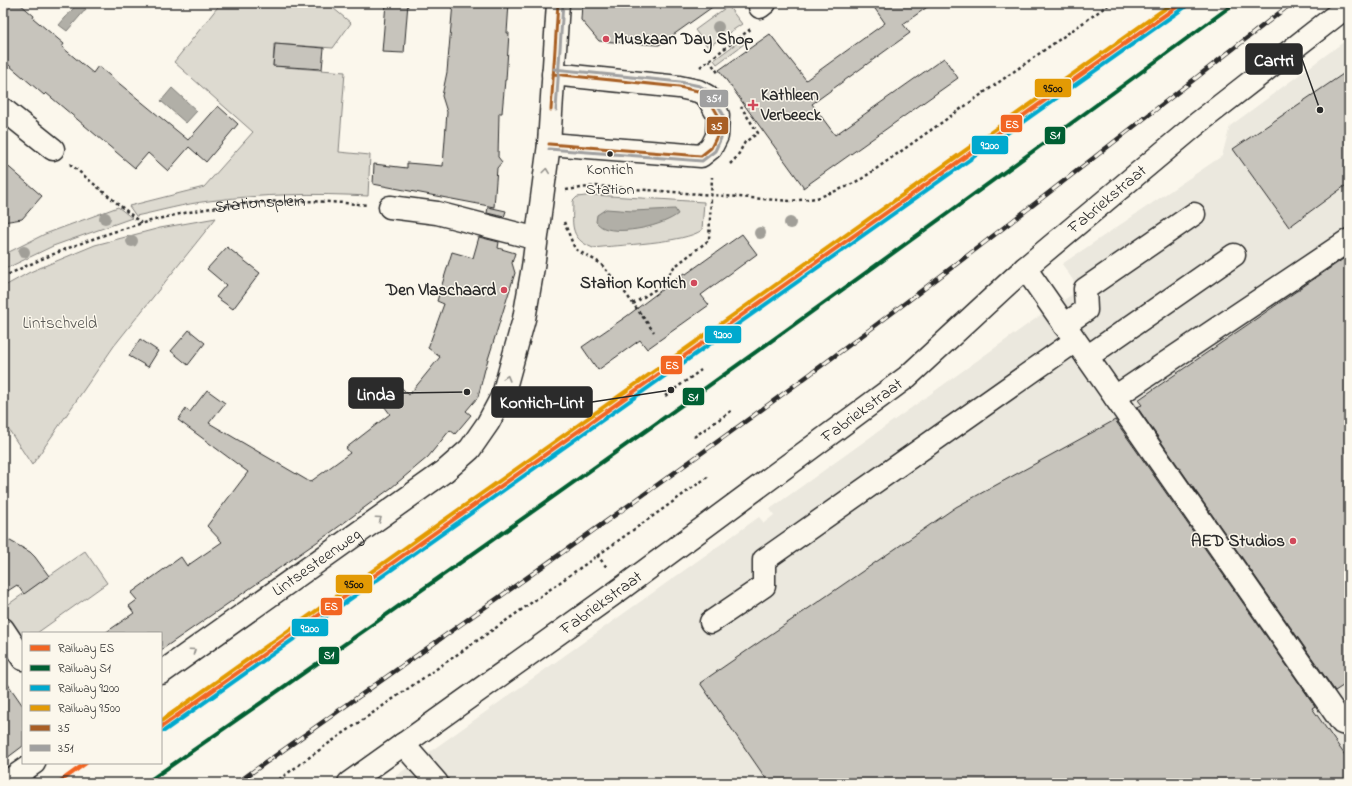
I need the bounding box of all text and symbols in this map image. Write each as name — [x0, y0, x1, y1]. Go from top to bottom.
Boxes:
place label: Muskaan Day Shop — [614, 27, 754, 54]
marker: Muskaan Day Shop — [601, 34, 611, 44]
callout: Cartri — [1246, 44, 1302, 74]
text: Cartri — [1254, 49, 1294, 75]
line badge: 9500 — [1034, 78, 1072, 98]
text: 9500 — [1042, 81, 1063, 97]
place label: Kathleen Verbeeck — [760, 83, 822, 128]
line badge: 351 — [699, 89, 729, 108]
text: 351 — [706, 91, 722, 107]
marker: Kathleen Verbeeck — [748, 100, 758, 110]
line badge: ES — [1000, 114, 1023, 133]
line badge: 35 — [706, 116, 729, 135]
text: ES — [1005, 117, 1019, 133]
text: 35 — [711, 119, 723, 135]
line badge: S1 — [1044, 126, 1066, 145]
text: S1 — [1050, 128, 1061, 144]
line badge: 9200 — [971, 135, 1009, 155]
text: 9200 — [980, 138, 999, 154]
marker: Kontich Station — [605, 149, 615, 159]
place label: Kontich Station — [586, 158, 634, 202]
street label: Fabriekstraat — [1061, 158, 1152, 240]
one-way arrow — [541, 168, 550, 174]
street label: Stationsplein — [213, 188, 305, 220]
place label: Station Kontich — [580, 271, 686, 296]
place label: Den Vlaschaard — [385, 278, 496, 303]
marker: Station Kontich — [689, 278, 699, 288]
marker: Den Vlaschaard — [499, 285, 509, 295]
park label: Lintschveld — [23, 311, 98, 336]
line badge: 9200 — [704, 325, 742, 344]
text: 9200 — [713, 327, 732, 343]
line badge: ES — [660, 355, 683, 375]
text: ES — [665, 358, 679, 374]
street label: Fabriekstraat — [815, 371, 908, 450]
one-way arrow — [503, 374, 511, 381]
callout: Linda — [349, 378, 403, 408]
text: Linda — [357, 383, 396, 409]
callout: Kontich-Lint — [492, 387, 592, 417]
line badge: S1 — [682, 387, 705, 406]
text: S1 — [688, 390, 699, 406]
text: Kontich-Lint — [500, 391, 585, 417]
one-way arrow — [374, 516, 381, 523]
street label: Lintsesteenweg — [267, 522, 368, 603]
place label: AED Studios — [1191, 529, 1285, 554]
marker: AED Studios — [1288, 536, 1298, 546]
street label: Fabriekstraat — [554, 564, 648, 642]
line badge: 9500 — [335, 574, 373, 594]
text: 9500 — [343, 577, 364, 593]
line badge: ES — [320, 597, 343, 616]
text: ES — [324, 599, 338, 615]
line badge: 9200 — [291, 618, 329, 637]
text: 9200 — [300, 621, 319, 637]
legend — [22, 632, 162, 764]
text: Railway ES — [58, 640, 115, 659]
line badge: S1 — [318, 646, 340, 665]
text: S1 — [324, 648, 335, 664]
one-way arrow — [188, 649, 195, 656]
text: Railway S1 — [58, 660, 111, 679]
text: Railway 9200 — [58, 680, 119, 699]
text: Railway 9500 — [58, 700, 120, 719]
text: 35 — [58, 720, 70, 738]
text: 351 — [58, 740, 74, 758]

